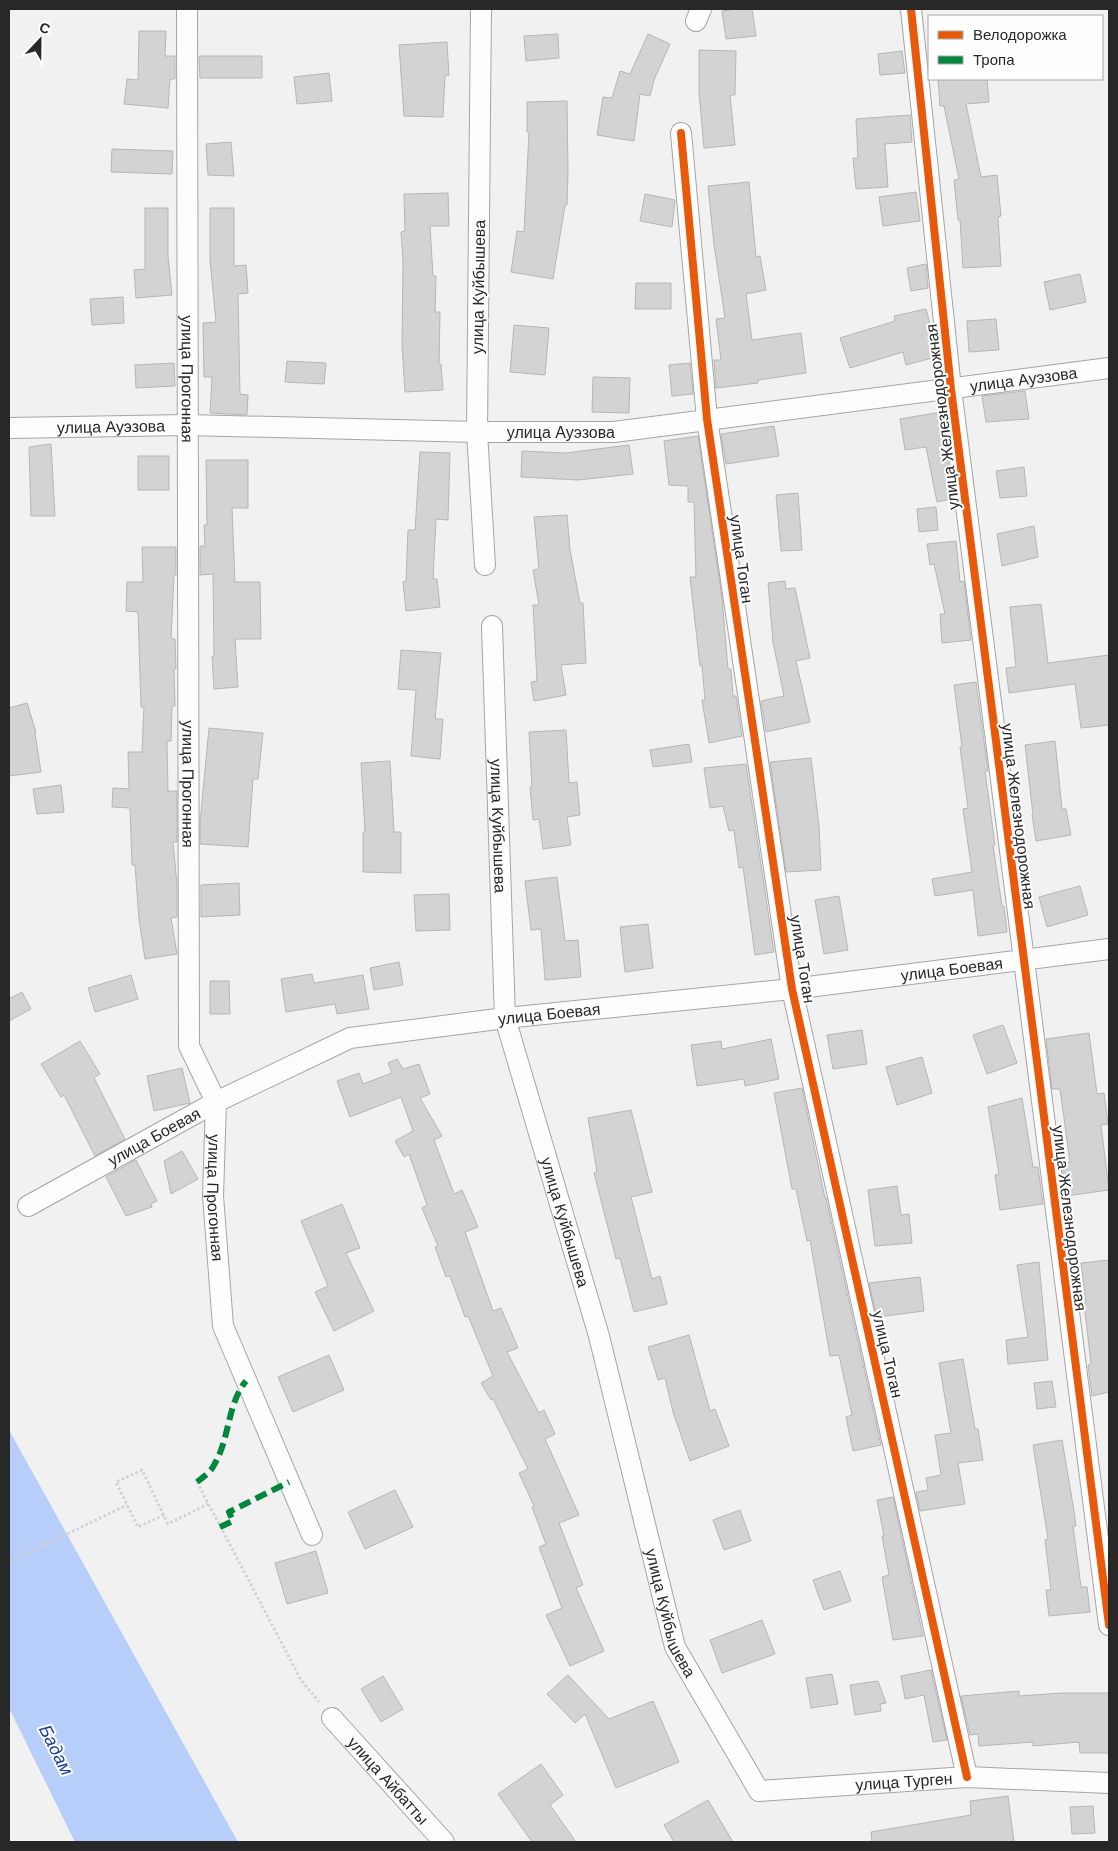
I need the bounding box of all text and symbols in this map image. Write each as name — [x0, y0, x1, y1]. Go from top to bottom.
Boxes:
north arrow — [15, 15, 65, 65]
legend — [928, 15, 1103, 80]
text: С — [37, 19, 53, 37]
text: Велодорожка — [973, 26, 1067, 43]
text: Тропа — [973, 51, 1015, 68]
street label: улица Куйбышева — [469, 220, 488, 354]
street label: улица Прогонная — [179, 315, 196, 443]
street label: улица Железнодорожная — [923, 323, 962, 511]
street label: улица Ауэзова — [969, 364, 1078, 395]
street label: улица Ауэзова — [57, 417, 165, 436]
street label: улица Ауэзова — [507, 424, 615, 441]
street label: улица Тоган — [727, 514, 756, 604]
street label: улица Прогонная — [179, 720, 197, 848]
street label: улица Железнодорожная — [999, 722, 1038, 910]
street label: улица Куйбышева — [487, 758, 509, 893]
street label: улица Тоган — [787, 914, 818, 1004]
street label: улица Боевая — [900, 954, 1004, 984]
street label: улица Боевая — [497, 1000, 601, 1028]
street label: улица Боевая — [105, 1104, 203, 1169]
street label: улица Железнодорожная — [1050, 1124, 1089, 1312]
street label: улица Прогонная — [204, 1134, 226, 1262]
street label: улица Куйбышева — [538, 1155, 592, 1289]
street label: улица Тоган — [869, 1309, 906, 1399]
street label: улица Куйбышева — [642, 1547, 699, 1680]
water label: Бадам — [35, 1721, 77, 1779]
street label: улица Айбатты — [344, 1734, 432, 1828]
street label: улица Турген — [855, 1770, 953, 1793]

